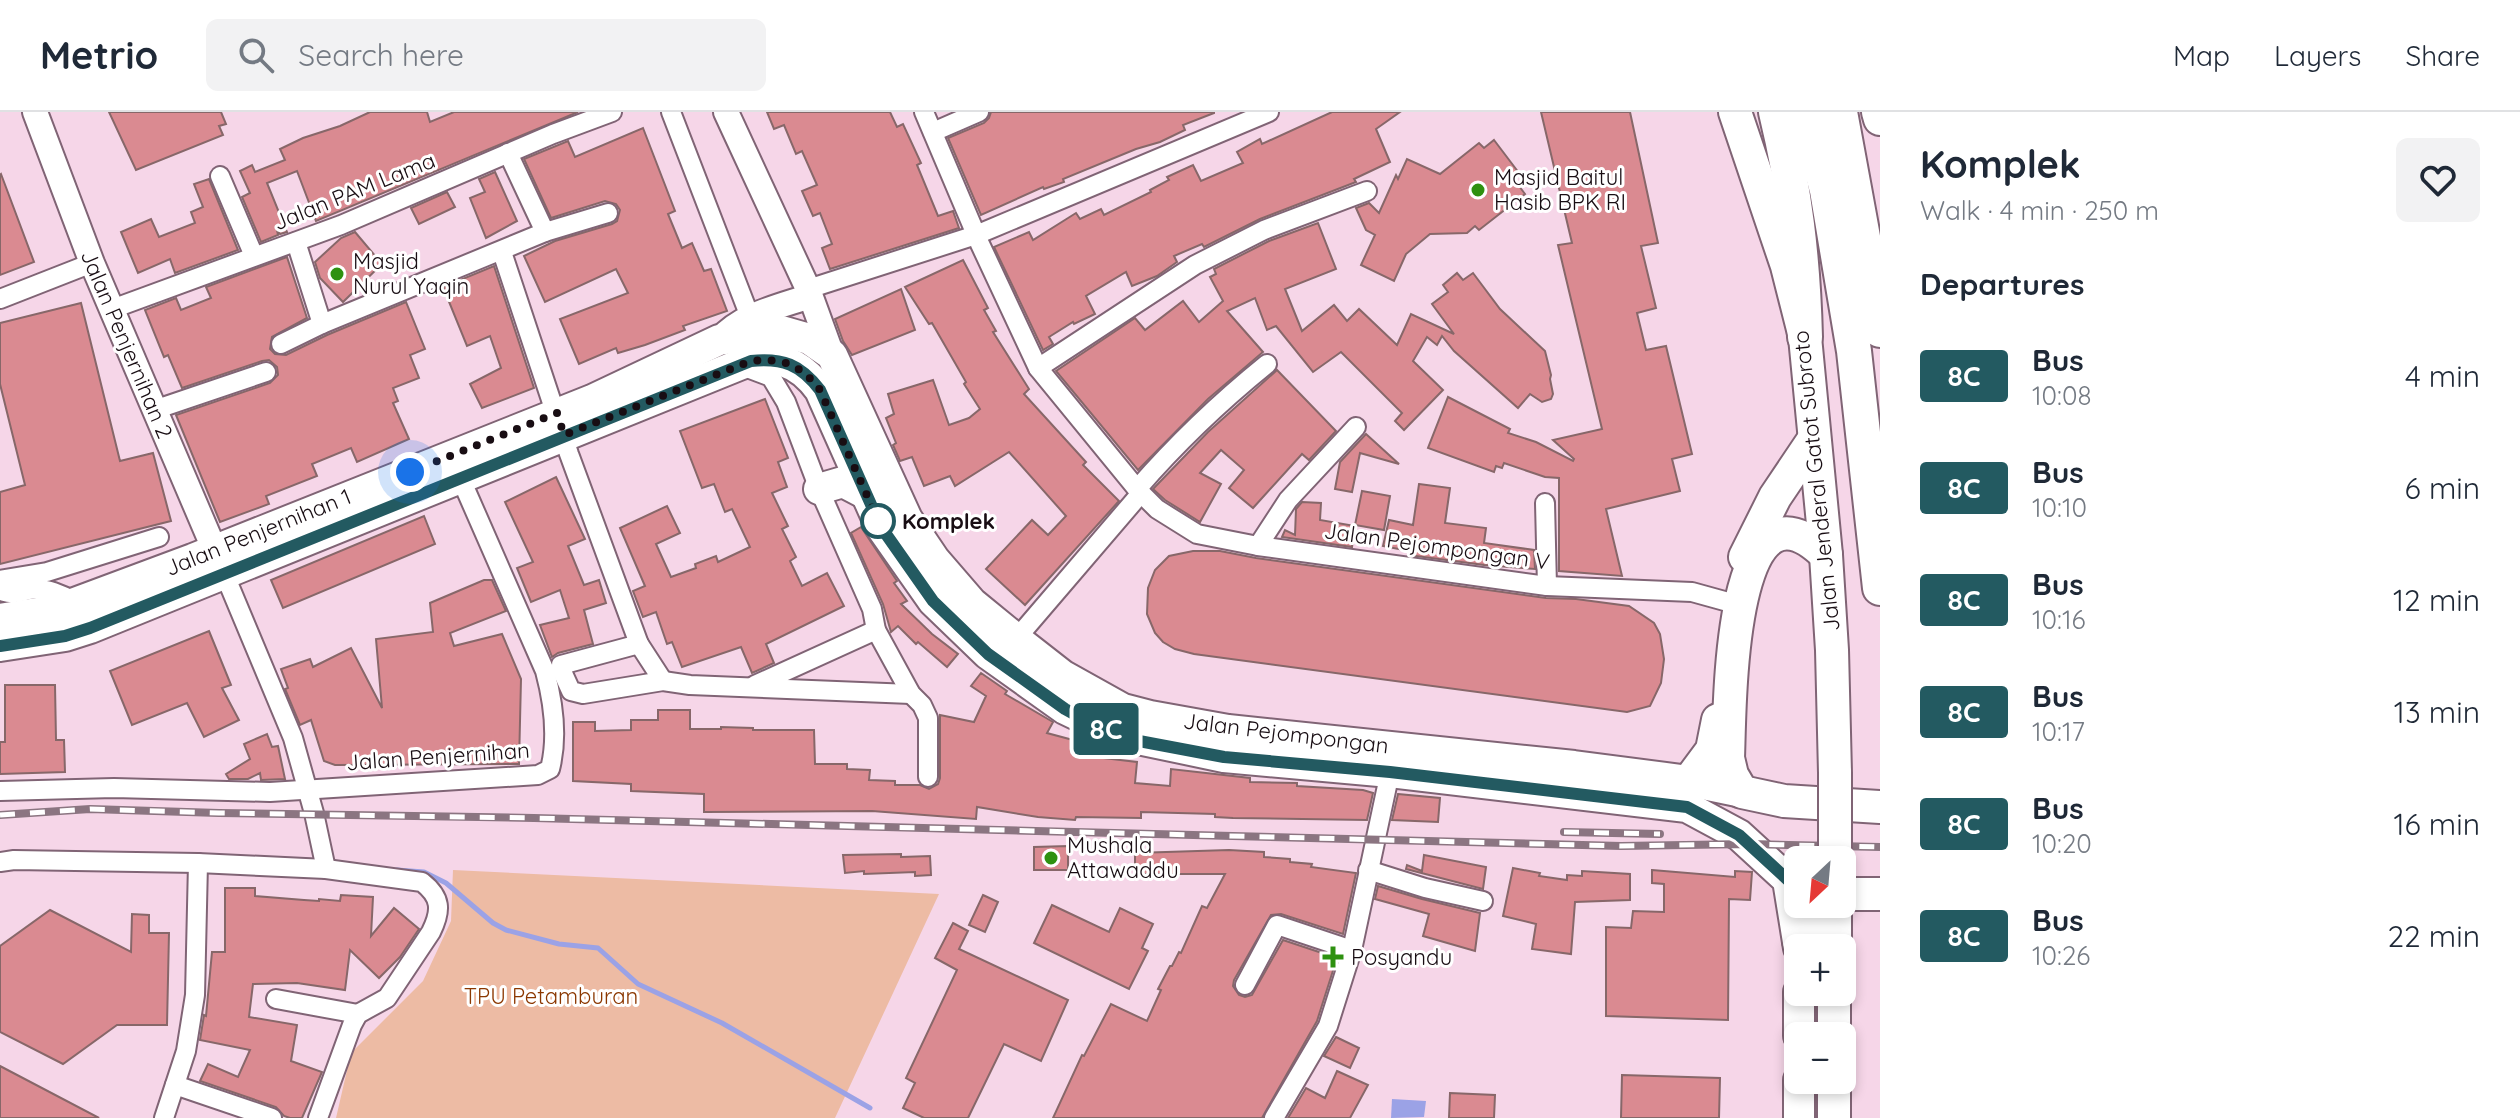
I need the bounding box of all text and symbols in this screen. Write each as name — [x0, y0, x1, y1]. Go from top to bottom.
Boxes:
search box — [206, 19, 766, 91]
text: Metrio — [40, 31, 158, 79]
icon: search — [234, 33, 278, 77]
text: Search here — [298, 36, 464, 74]
text: Map — [2173, 38, 2230, 73]
text: Layers — [2274, 38, 2361, 73]
text: Share — [2405, 38, 2480, 73]
button: heart — [2396, 138, 2480, 222]
text: Komplek — [1920, 140, 2081, 188]
street label: Jalan PAM Lama — [269, 146, 439, 236]
place label: Masjid Baitul Hasib BPK RI — [1494, 163, 1626, 216]
marker: Masjid Baitul Hasib BPK RI — [1469, 181, 1487, 199]
text: Walk · 4 min · 250 m — [1920, 194, 2159, 227]
street label: Jalan Penjernihan 2 — [75, 246, 179, 442]
place label: Masjid Nurul Yaqin — [353, 247, 469, 300]
marker: Masjid Nurul Yaqin — [328, 265, 346, 283]
text: Departures — [1920, 265, 2085, 303]
street label: Jalan Jenderal Gatot Subroto — [1786, 329, 1846, 633]
text: Bus — [2032, 341, 2084, 379]
text: 4 min — [2405, 357, 2480, 395]
text: 8C — [1948, 358, 1980, 393]
text: 10:08 — [2032, 379, 2091, 412]
your location — [390, 452, 430, 492]
text: Bus — [2032, 453, 2084, 491]
text: 6 min — [2405, 469, 2480, 507]
text: 8C — [1948, 470, 1980, 505]
street label: Jalan Penjernihan 1 — [161, 482, 355, 582]
text: 10:10 — [2032, 491, 2087, 524]
marker: Komplek — [861, 504, 895, 538]
place label: Komplek — [902, 507, 995, 535]
street label: Jalan Pejompongan V — [1323, 516, 1551, 576]
text: Bus — [2032, 565, 2084, 603]
text: 12 min — [2393, 581, 2480, 619]
text: 8C — [1948, 582, 1980, 617]
text: 10:16 — [2032, 603, 2086, 636]
text: Bus — [2032, 677, 2084, 715]
text: 13 min — [2394, 693, 2480, 731]
text: 8C — [1948, 694, 1980, 729]
line badge: 8C — [1070, 703, 1142, 755]
street label: Jalan Pejompongan — [1182, 707, 1390, 759]
text: 8C — [1090, 711, 1122, 746]
text: 10:17 — [2032, 715, 2085, 748]
street label: Jalan Penjernihan — [345, 736, 531, 776]
text: Bus — [2032, 789, 2084, 827]
text: 16 min — [2393, 805, 2480, 843]
text: 8C — [1948, 806, 1980, 841]
text: 10:20 — [2032, 827, 2092, 860]
place label: Mushala Attawaddu — [1067, 831, 1179, 884]
north arrow — [1784, 846, 1856, 918]
map controls — [1784, 846, 1856, 1094]
marker: Mushala Attawaddu — [1042, 849, 1060, 867]
text: Bus — [2032, 901, 2084, 939]
text: 22 min — [2387, 917, 2480, 955]
text: 8C — [1948, 918, 1980, 953]
button: + — [1784, 934, 1856, 1006]
text: 10:26 — [2032, 939, 2090, 972]
place label: Posyandu — [1351, 943, 1452, 971]
marker: Posyandu — [1322, 946, 1344, 968]
park label: TPU Petamburan — [464, 982, 638, 1010]
button: − — [1784, 1022, 1856, 1094]

